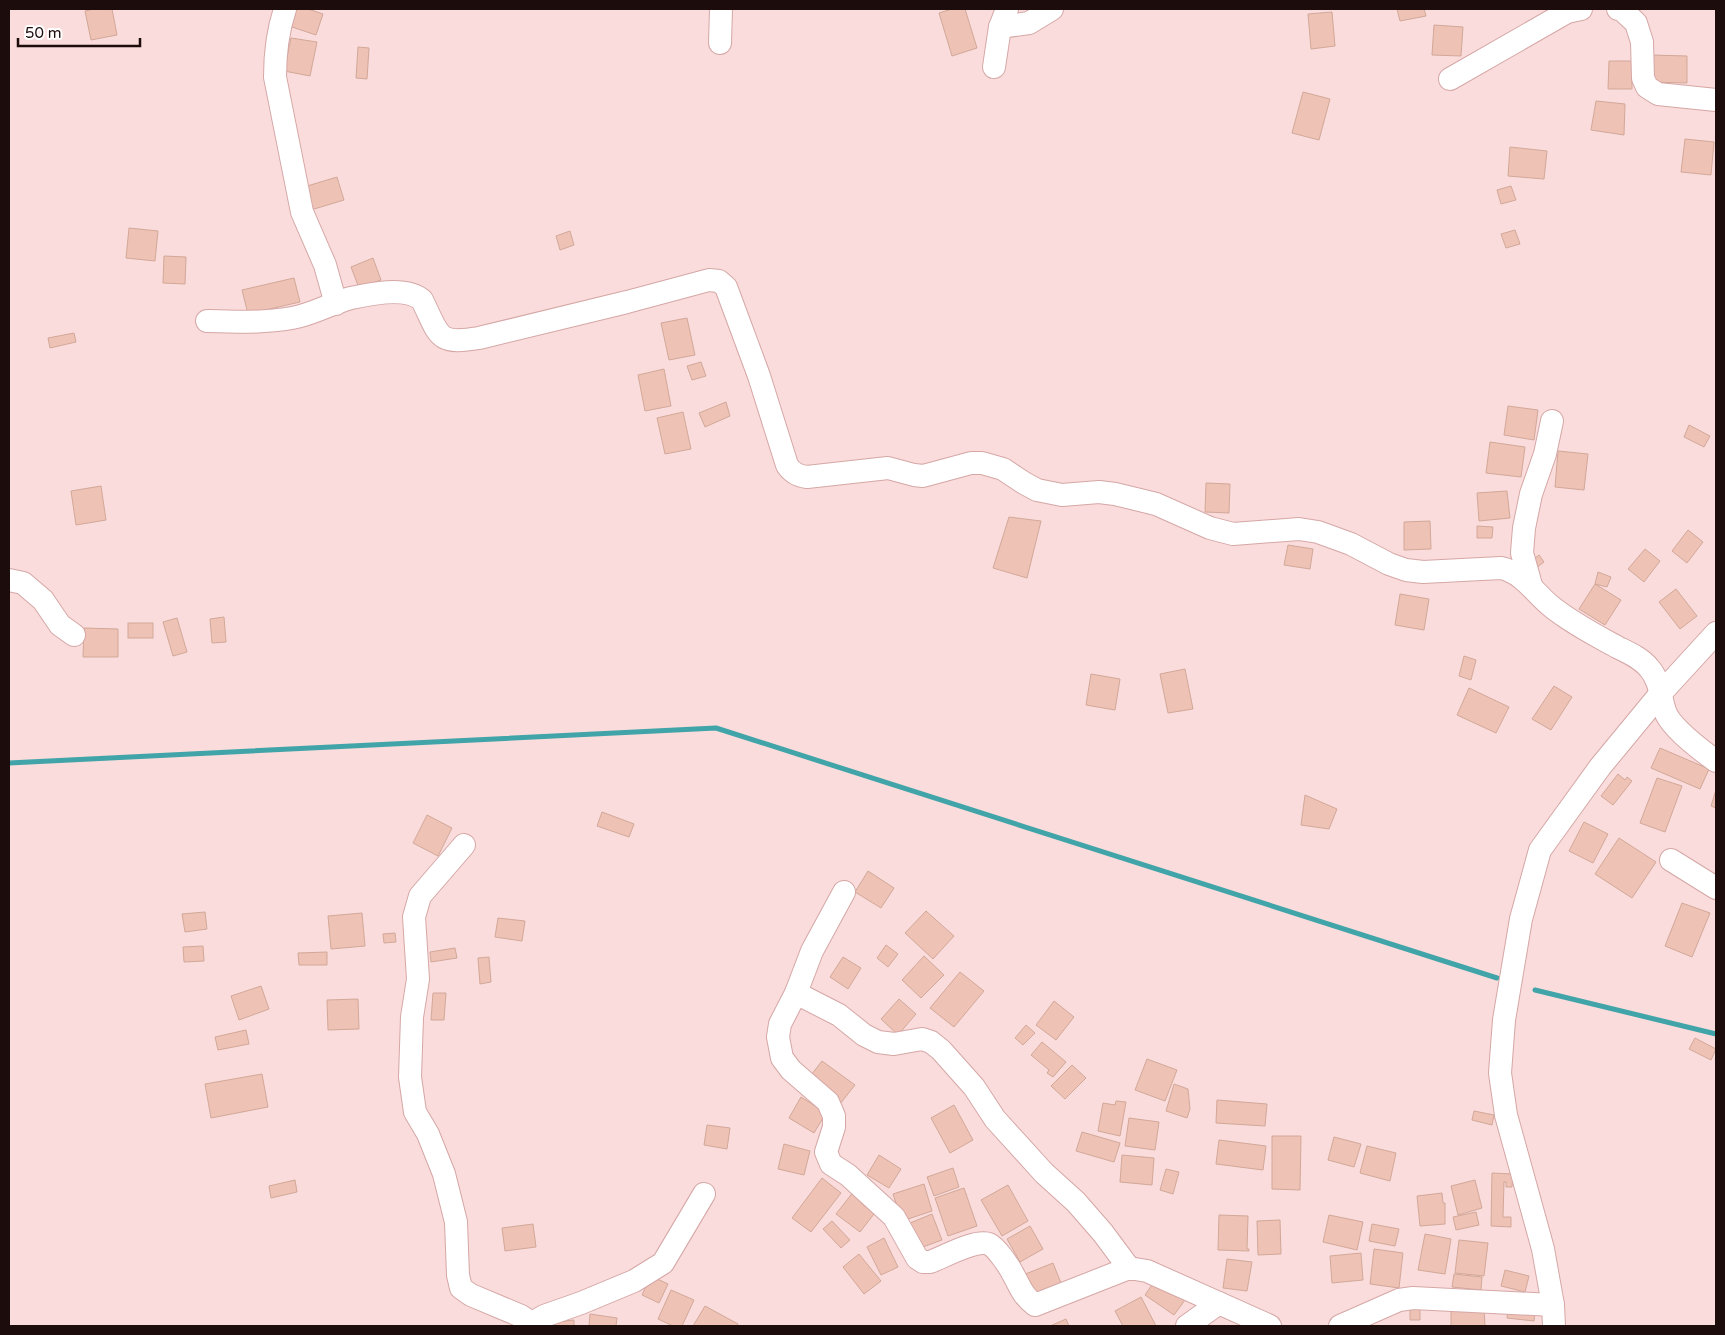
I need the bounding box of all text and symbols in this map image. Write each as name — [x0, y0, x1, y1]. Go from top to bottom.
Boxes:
scale bar — [18, 15, 140, 47]
text: 50 m — [25, 24, 62, 42]

